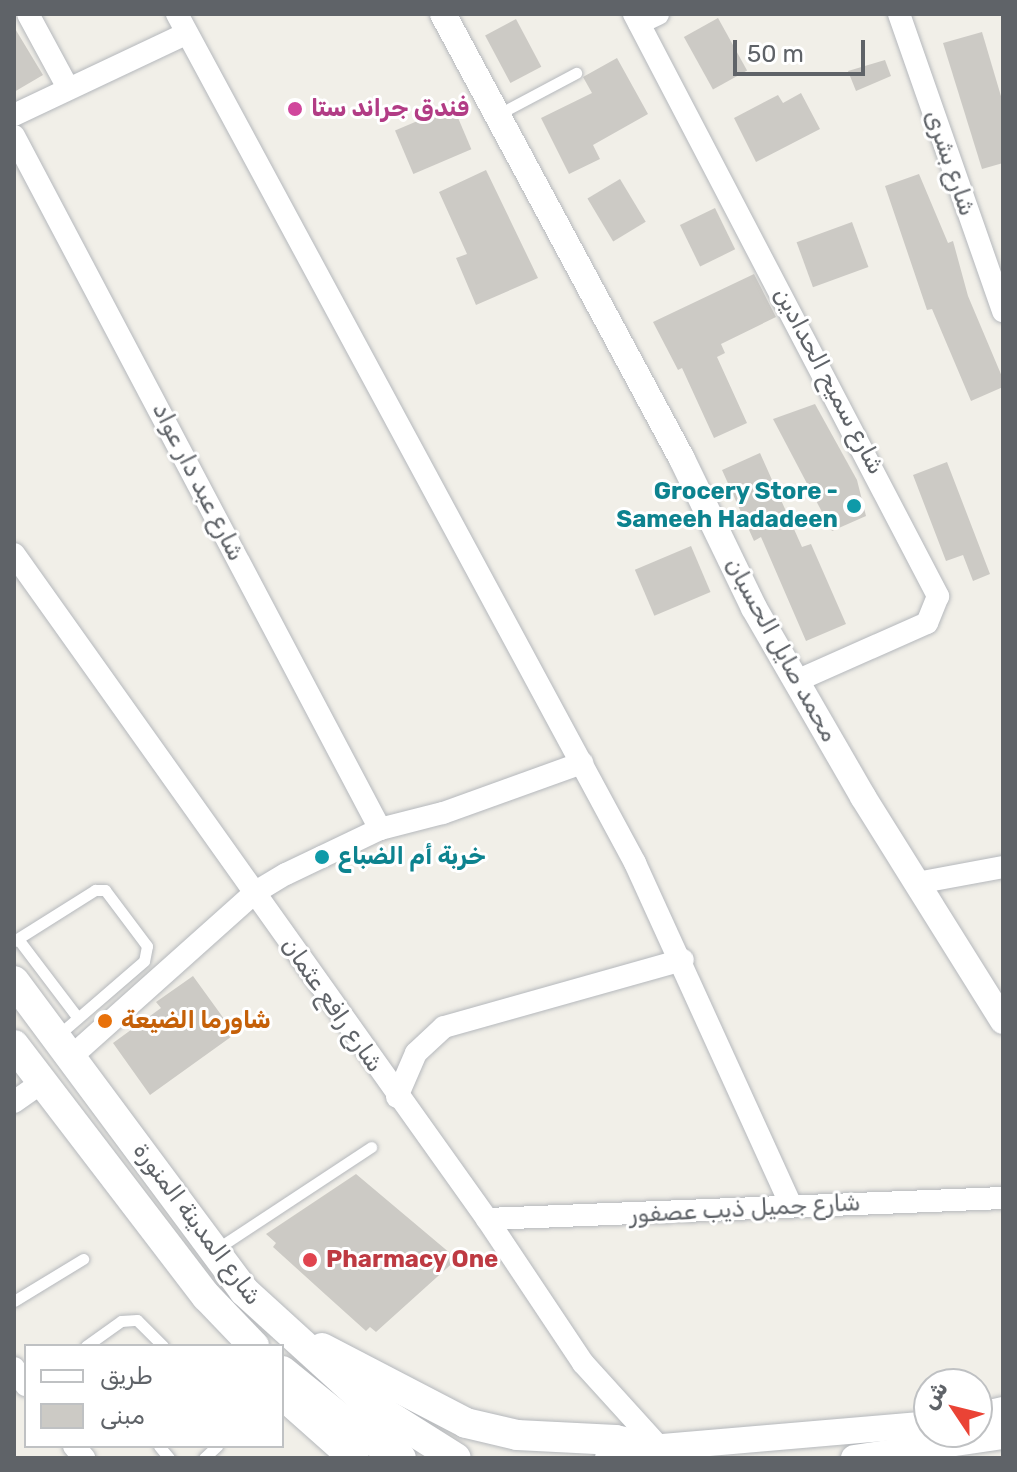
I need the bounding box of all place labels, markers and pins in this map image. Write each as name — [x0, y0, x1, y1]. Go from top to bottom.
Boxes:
place label: فندق جراند ستا — [311, 95, 469, 123]
marker: فندق جراند ستا — [286, 100, 304, 118]
place label: Grocery Store - Sameeh Hadadeen — [616, 478, 838, 534]
marker: Grocery Store - Sameeh Hadadeen — [845, 497, 863, 515]
place label: خربة أم الضباع — [338, 843, 486, 871]
marker: خربة أم الضباع — [313, 848, 331, 866]
place label: شاورما الضيعة — [121, 1007, 271, 1035]
marker: شاورما الضيعة — [96, 1012, 114, 1030]
place label: Pharmacy One — [326, 1246, 499, 1274]
marker: Pharmacy One — [301, 1251, 319, 1269]

